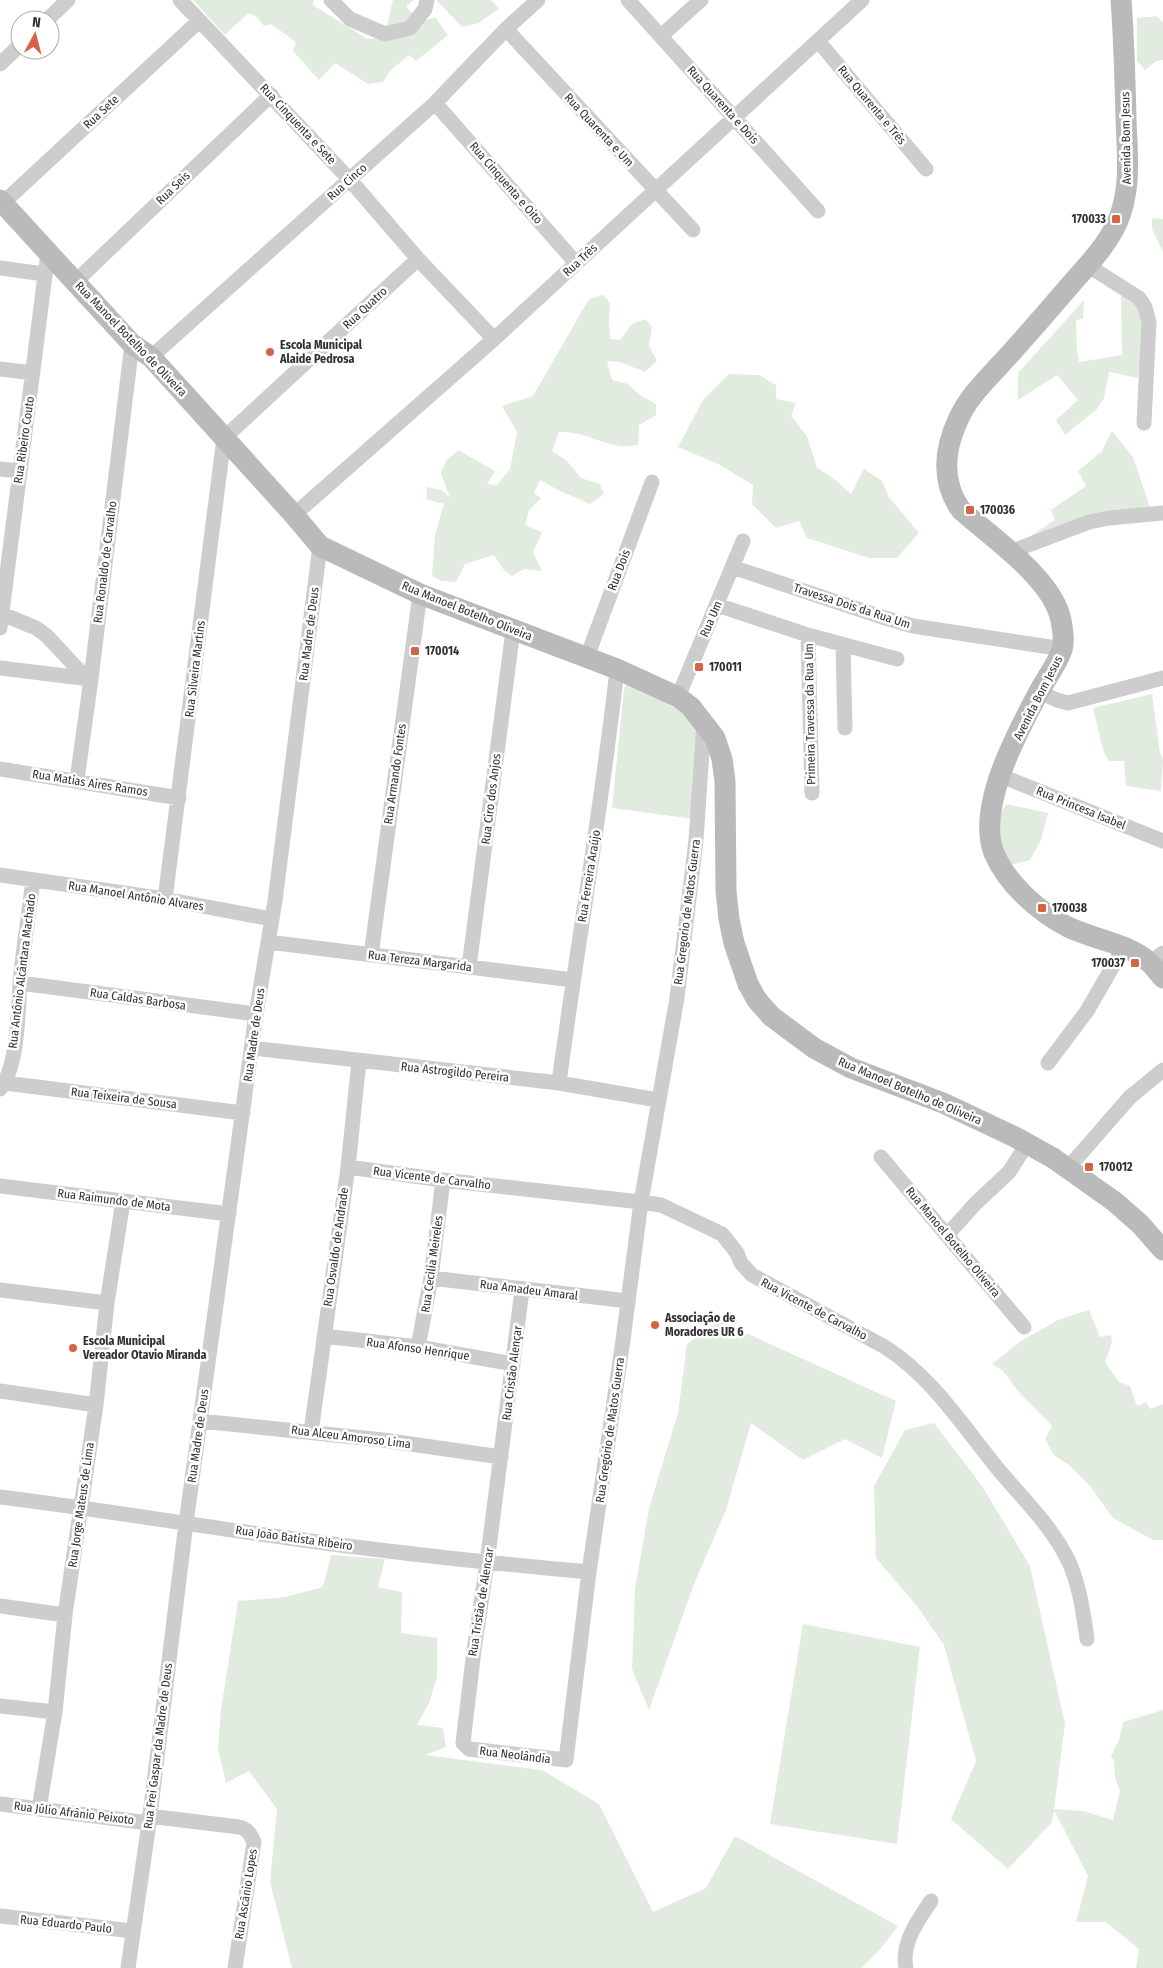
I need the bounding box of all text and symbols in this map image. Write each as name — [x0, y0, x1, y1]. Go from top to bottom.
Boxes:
north arrow — [10, 10, 60, 60]
text: N — [31, 14, 42, 32]
street label: Rua Quarenta e Dois — [684, 63, 762, 147]
street label: Rua Quarenta e Três — [835, 63, 909, 147]
street label: Rua Cinquenta e Sete — [257, 81, 339, 167]
street label: Rua Quarenta e Um — [562, 91, 636, 169]
street label: Rua Sete — [80, 92, 122, 132]
street label: Avenida Bom Jesus — [1118, 92, 1134, 184]
street label: Rua Cinquenta e Oito — [467, 139, 545, 227]
street label: Rua Cinco — [324, 161, 370, 203]
street label: Rua Seis — [153, 169, 193, 207]
place label: 170033 — [1072, 212, 1106, 226]
marker: 170033 — [1110, 213, 1122, 225]
street label: Rua Três — [560, 241, 600, 279]
street label: Rua Manoel Botelho de Oliveira — [72, 279, 190, 400]
street label: Rua Quatro — [340, 284, 390, 332]
place label: Escola Municipal Alaide Pedrosa — [279, 338, 363, 366]
marker: Escola Municipal Alaide Pedrosa — [264, 346, 276, 358]
street label: Rua Ribeiro Couto — [11, 396, 37, 484]
street label: Rua Ronaldo de Carvalho — [91, 500, 119, 624]
place label: 170036 — [980, 503, 1015, 517]
marker: 170036 — [964, 504, 976, 516]
street label: Rua Dois — [605, 547, 633, 593]
street label: Rua Manoel Botelho Oliveira — [400, 578, 534, 644]
street label: Travessa Dois da Rua Um — [792, 581, 912, 631]
street label: Rua Madre de Deus — [296, 586, 322, 682]
street label: Rua Um — [697, 599, 725, 639]
street label: Rua Silveira Martins — [182, 620, 208, 718]
street label: Primeira Travessa da Rua Um — [802, 643, 818, 785]
place label: 170014 — [425, 644, 459, 658]
marker: 170014 — [409, 645, 421, 657]
street label: Avenida Bom Jesus — [1011, 654, 1065, 742]
place label: 170011 — [709, 660, 742, 674]
marker: 170011 — [693, 661, 705, 673]
street label: Rua Armando Fontes — [381, 723, 409, 825]
street label: Rua Ciro dos Anjos — [478, 753, 504, 845]
street label: Rua Matias Aires Ramos — [31, 767, 149, 799]
street label: Rua Princesa Isabel — [1034, 784, 1128, 832]
street label: Rua Ferreira Araújo — [575, 829, 603, 923]
street label: Rua Gregorio de Matos Guerra — [671, 838, 703, 986]
street label: Rua Manoel Antônio Alvares — [67, 878, 205, 914]
street label: Rua Antônio Alcântara Machado — [6, 893, 38, 1049]
place label: 170038 — [1052, 901, 1088, 915]
marker: 170038 — [1036, 902, 1048, 914]
street label: Rua Tereza Margarida — [367, 948, 473, 974]
place label: 170037 — [1091, 956, 1125, 970]
marker: 170037 — [1129, 957, 1141, 969]
street label: Rua Caldas Barbosa — [89, 985, 187, 1013]
street label: Rua Madre de Deus — [240, 987, 268, 1083]
street label: Rua Manoel Botelho de Oliveira — [836, 1054, 984, 1128]
street label: Rua Astrogildo Pereira — [400, 1059, 510, 1085]
street label: Rua Teixeira de Sousa — [70, 1085, 178, 1111]
place label: 170012 — [1099, 1160, 1133, 1174]
marker: 170012 — [1083, 1161, 1095, 1173]
street label: Rua Vicente de Carvalho — [372, 1164, 492, 1192]
street label: Rua Manoel Botelho Oliveira — [903, 1184, 1003, 1300]
street label: Rua Raimundo de Mota — [57, 1186, 172, 1214]
street label: Rua Osvaldo de Andrade — [321, 1187, 351, 1307]
street label: Rua Cecilia Meireles — [418, 1215, 446, 1313]
street label: Rua Vicente de Carvalho — [759, 1275, 869, 1343]
street label: Rua Amadeu Amaral — [479, 1277, 579, 1303]
place label: Associação de Moradores UR 6 — [664, 1311, 743, 1339]
marker: Associação de Moradores UR 6 — [649, 1319, 661, 1331]
street label: Rua Cristão Alençar — [499, 1324, 525, 1421]
place label: Escola Municipal Vereador Otavio Miranda — [82, 1334, 207, 1362]
street label: Rua Afonso Henrique — [366, 1335, 470, 1363]
marker: Escola Municipal Vereador Otavio Miranda — [67, 1342, 79, 1354]
street label: Rua Gregório de Matos Guerra — [593, 1356, 627, 1504]
street label: Rua Madre de Deus — [184, 1388, 212, 1484]
street label: Rua Alceu Amoroso Lima — [290, 1423, 412, 1451]
street label: Rua Jorge Mateus de Lima — [65, 1441, 97, 1568]
street label: Rua João Batista Ribeiro — [235, 1523, 353, 1553]
street label: Rua Tristão de Alencar — [465, 1546, 497, 1657]
street label: Rua Frei Gaspar da Madre de Deus — [141, 1662, 175, 1830]
street label: Rua Neolândia — [479, 1744, 552, 1766]
street label: Rua Júlio Afrânio Peixoto — [13, 1799, 135, 1827]
street label: Rua Ascânio Lopes — [232, 1848, 260, 1940]
street label: Rua Eduardo Paulo — [19, 1912, 113, 1936]

